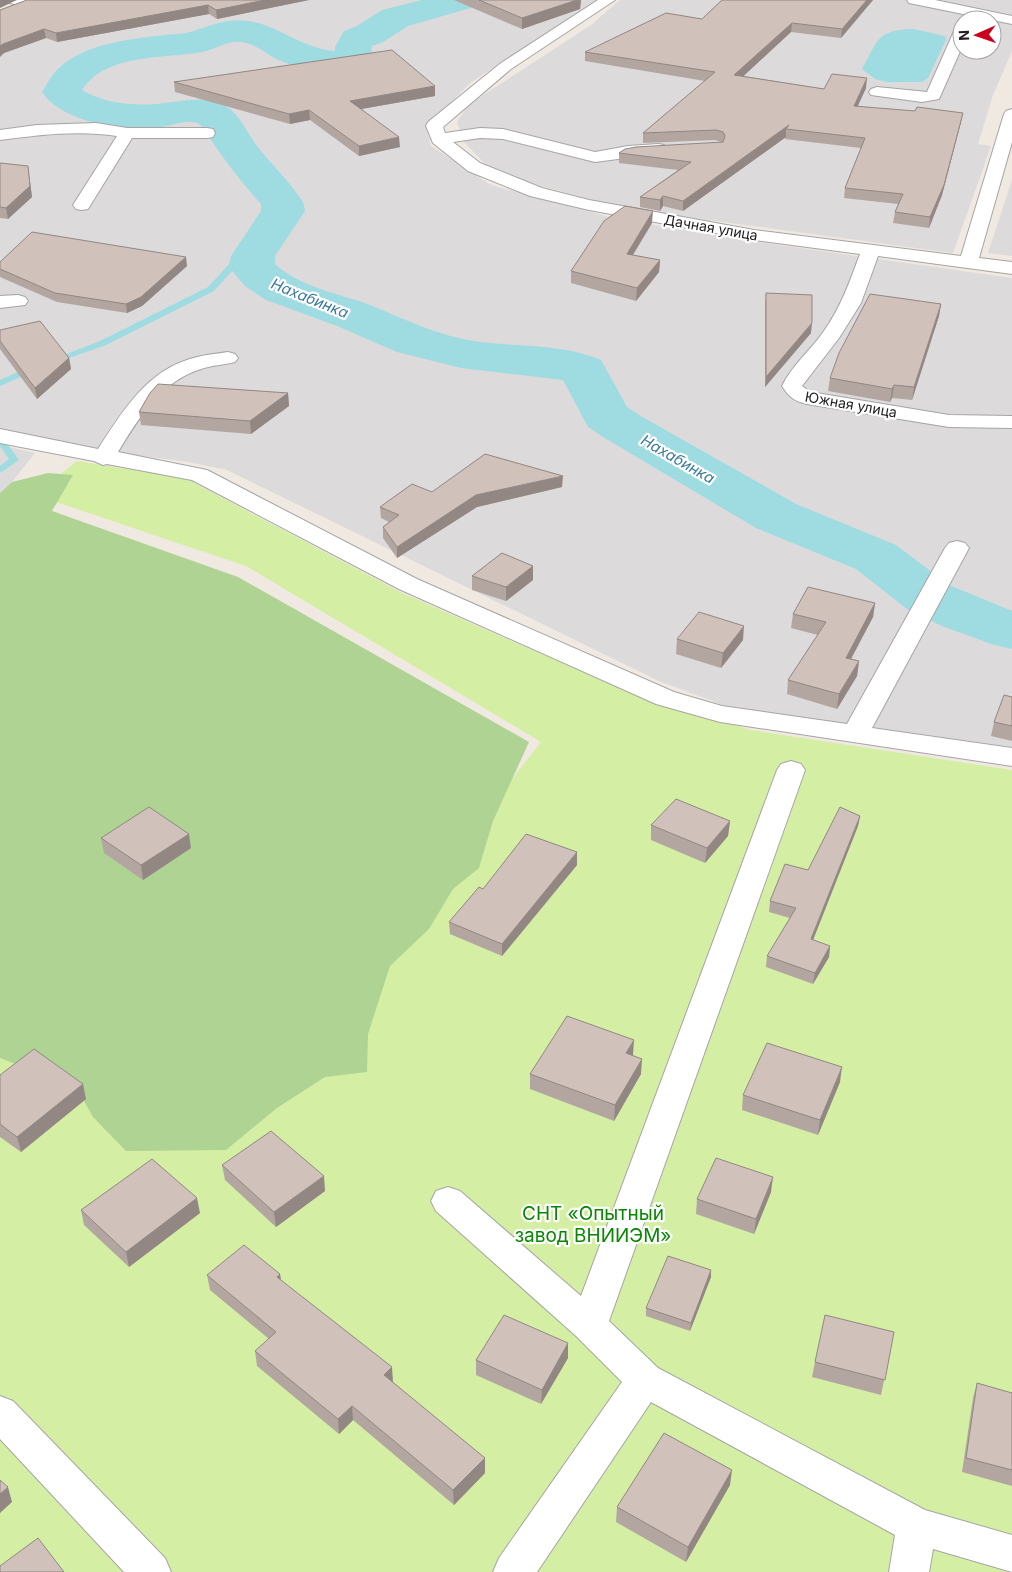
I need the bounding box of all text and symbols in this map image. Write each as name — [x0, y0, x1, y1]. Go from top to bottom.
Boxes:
north arrow — [952, 10, 1002, 60]
text: N — [955, 30, 972, 41]
street label: Дачная улица — [663, 210, 759, 244]
water label: Нахабинка — [269, 274, 351, 322]
street label: Южная улица — [804, 388, 898, 420]
water label: Нахабинка — [638, 430, 718, 488]
park label: СНТ «Опытный завод ВНИИЭМ» — [515, 1202, 671, 1247]

